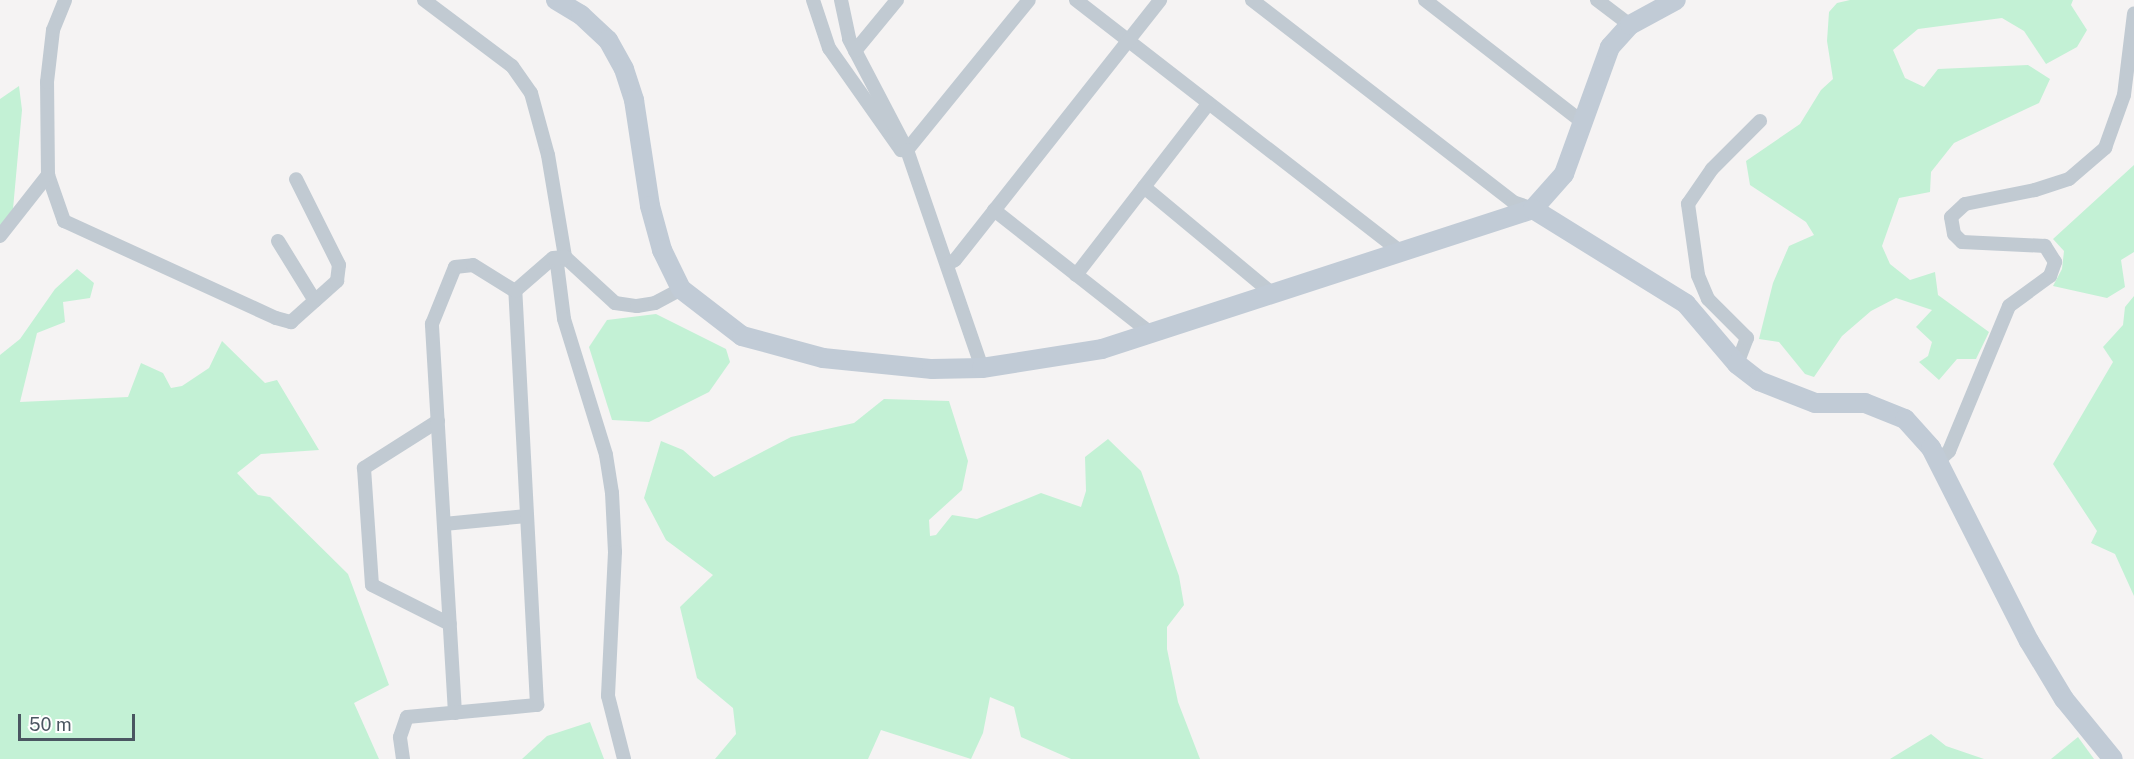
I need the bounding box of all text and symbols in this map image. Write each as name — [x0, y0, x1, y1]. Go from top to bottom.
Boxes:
scale bar — [21, 702, 138, 740]
text: 50 m — [29, 714, 72, 735]

